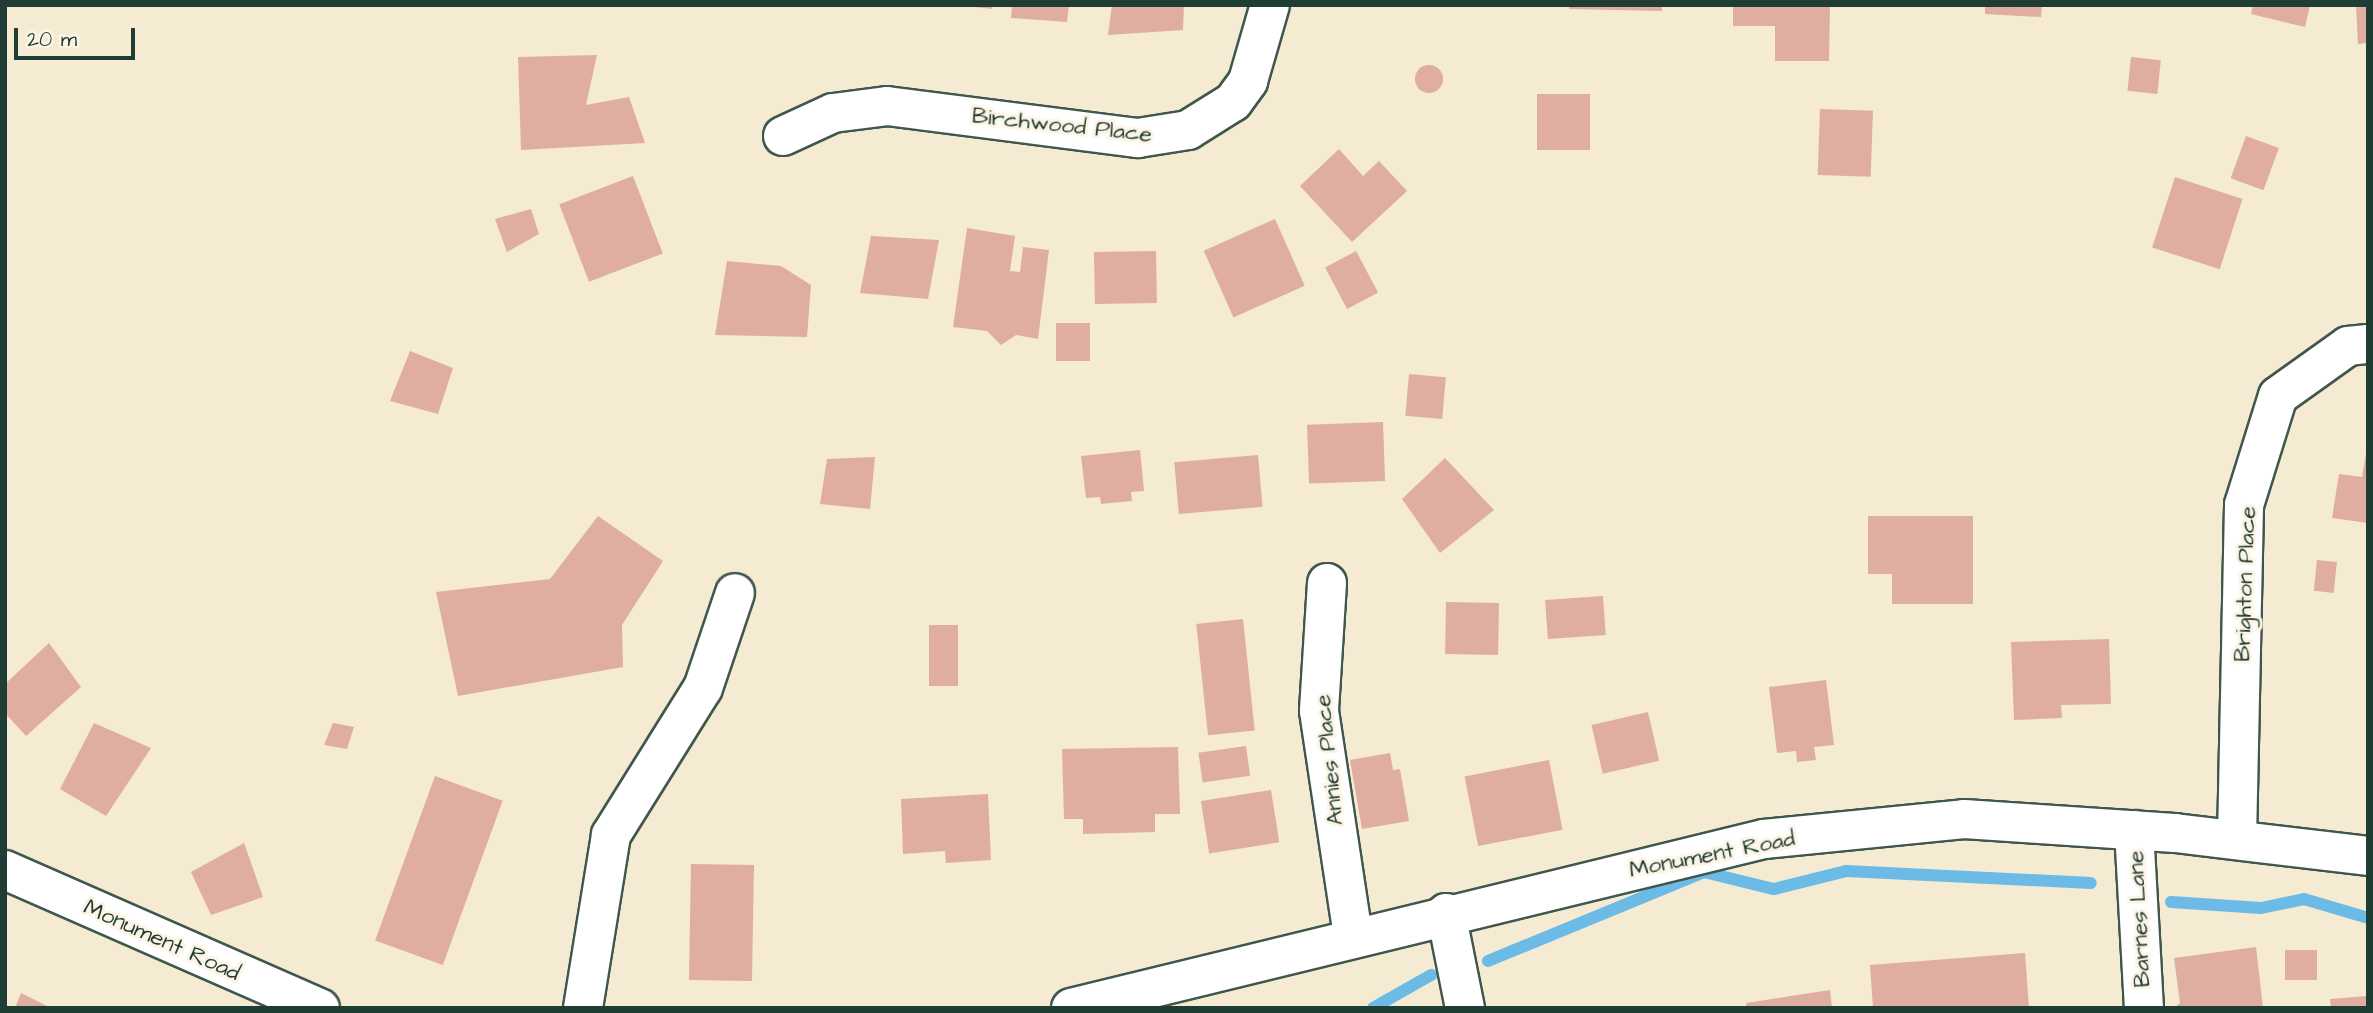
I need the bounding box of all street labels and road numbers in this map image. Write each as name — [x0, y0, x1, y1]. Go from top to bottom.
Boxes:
street label: Birchwood Place — [971, 102, 1153, 148]
street label: Brighton Place — [2228, 506, 2262, 662]
street label: Annies Place — [1308, 693, 1350, 827]
street label: Monument Road — [1627, 824, 1797, 884]
street label: Barnes Lane — [2122, 850, 2156, 988]
street label: Monument Road — [80, 893, 244, 987]

